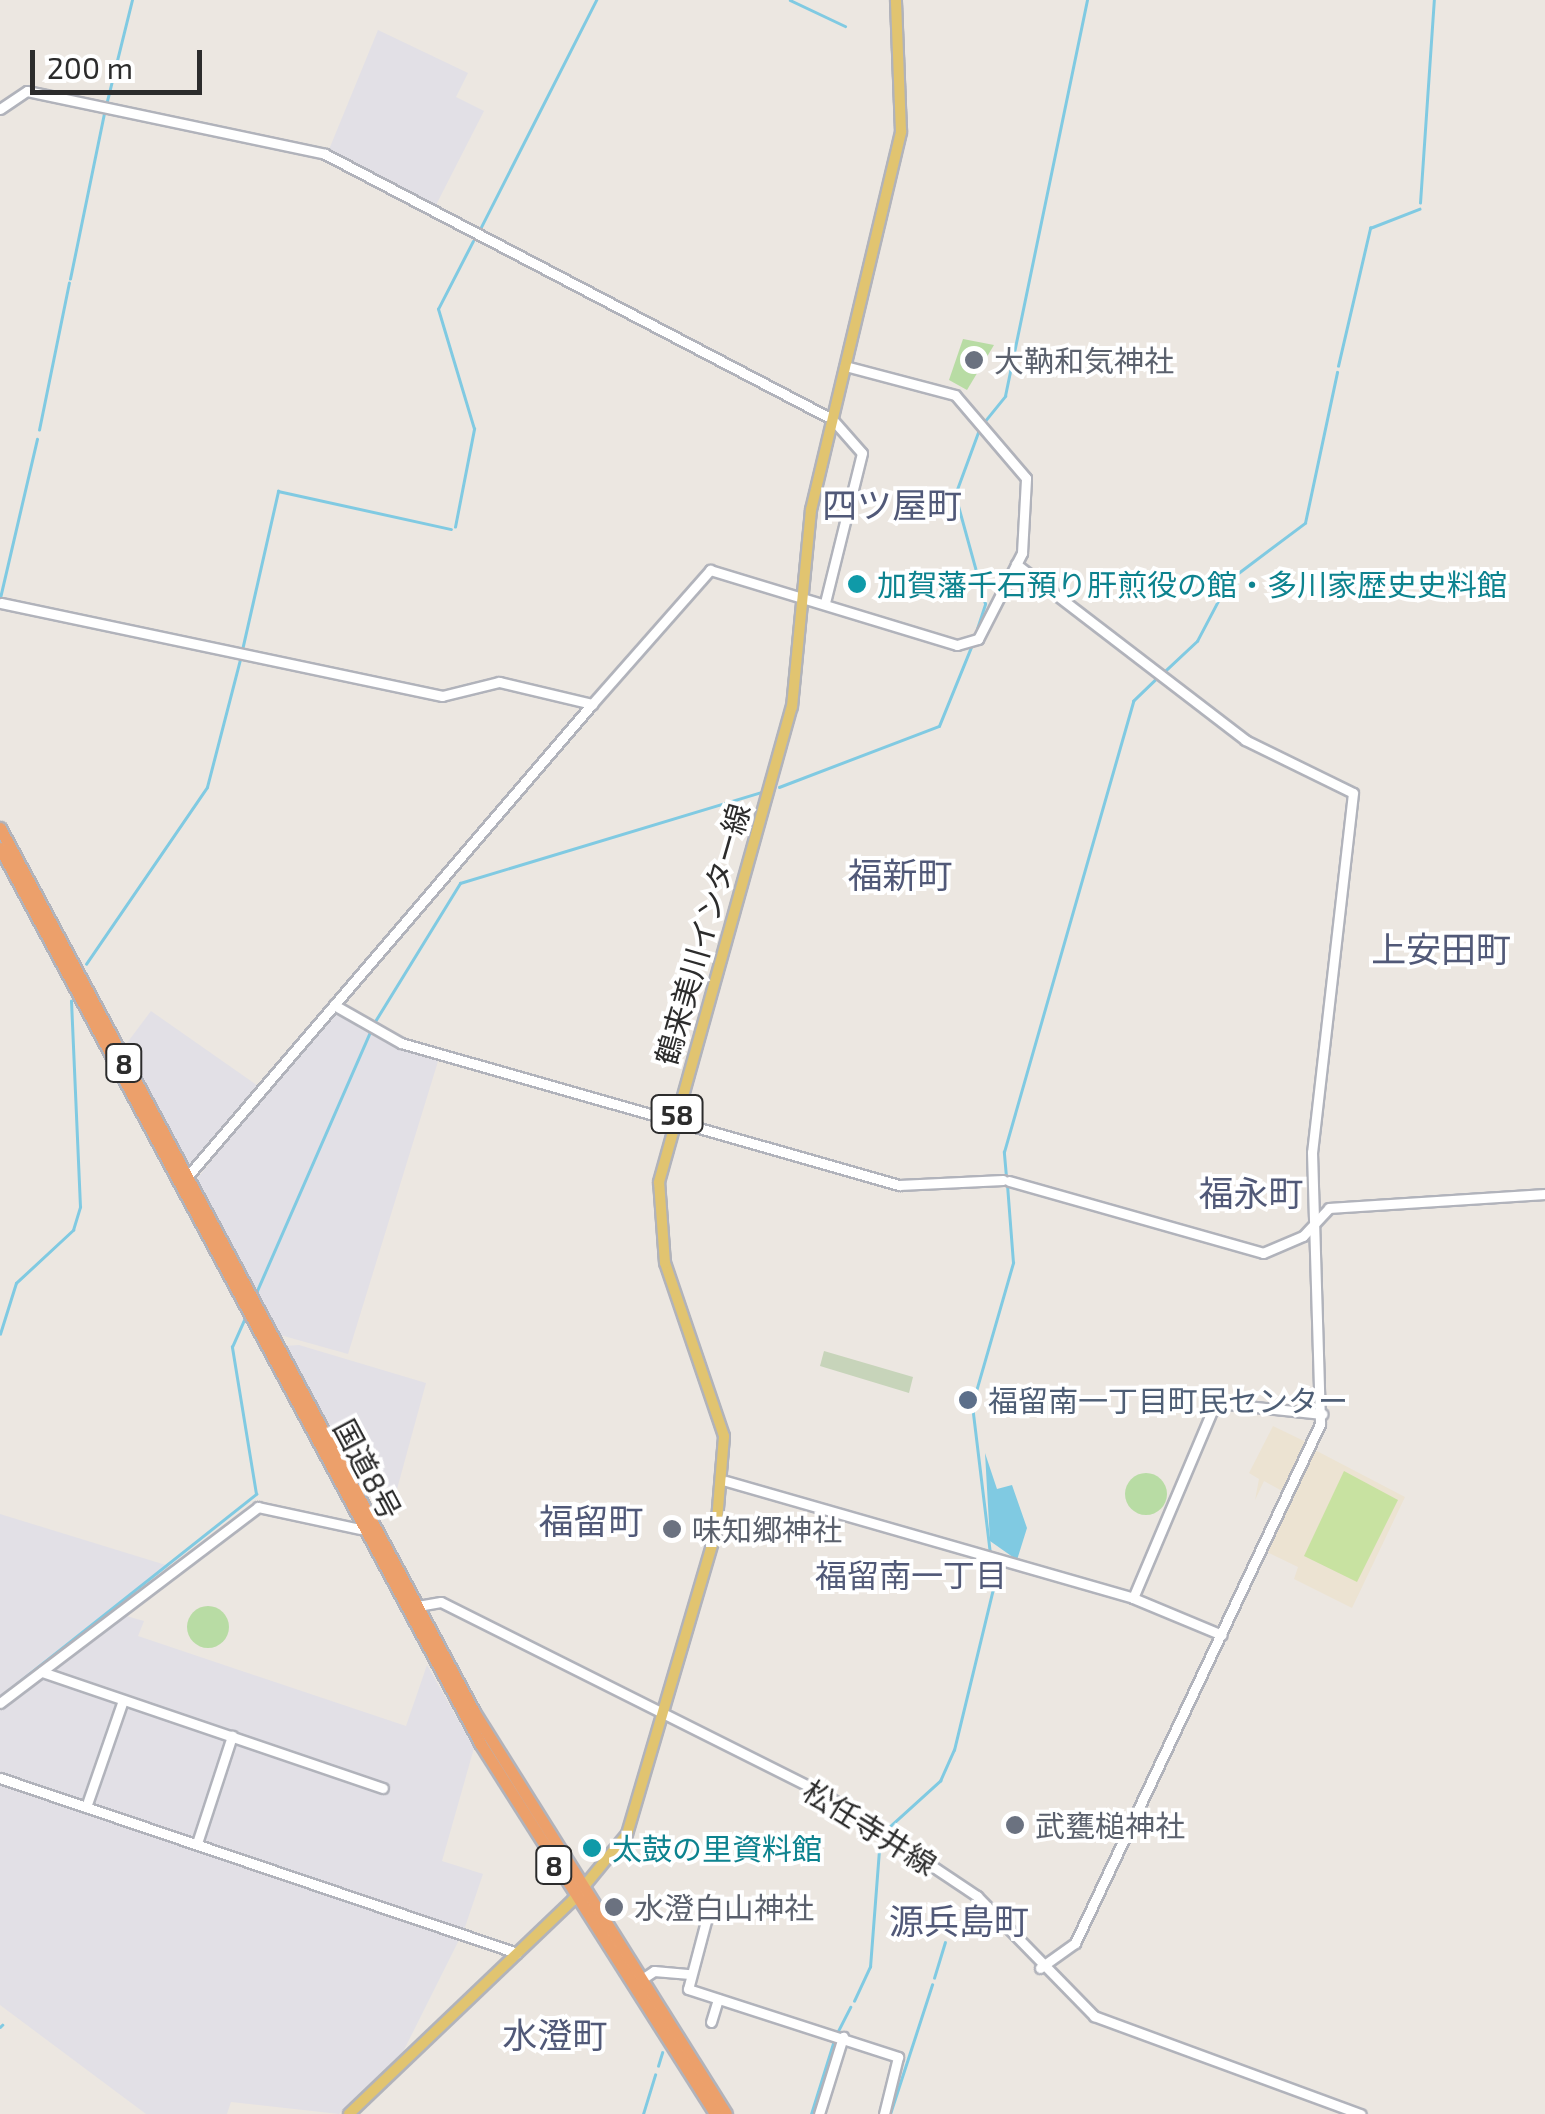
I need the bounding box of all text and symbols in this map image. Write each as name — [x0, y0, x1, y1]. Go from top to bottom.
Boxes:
scale bar — [35, 30, 208, 92]
text: 200 m — [47, 49, 133, 85]
place label: 大靹和気神社 — [994, 342, 1174, 378]
marker: 大靹和気神社 — [963, 349, 985, 371]
district label: 四ツ屋町 — [822, 483, 962, 525]
place label: 加賀藩千石預り肝煎役の館・多川家歴史史料館 — [877, 566, 1507, 602]
marker: 加賀藩千石預り肝煎役の館・多川家歴史史料館 — [846, 573, 868, 595]
street label: 鶴来美川インター線 — [647, 799, 757, 1069]
district label: 福新町 — [848, 853, 952, 895]
district label: 上安田町 — [1371, 927, 1511, 969]
road number: 8 — [104, 1040, 144, 1086]
road number: 58 — [650, 1091, 704, 1137]
district label: 福永町 — [1199, 1171, 1303, 1213]
place label: 福留南一丁目町民センター — [988, 1382, 1348, 1418]
marker: 福留南一丁目町民センター — [957, 1389, 979, 1411]
street label: 国道8号 — [327, 1413, 409, 1525]
district label: 福留町 — [539, 1499, 643, 1541]
place label: 味知郷神社 — [692, 1511, 842, 1547]
marker: 味知郷神社 — [661, 1518, 683, 1540]
district label: 福留南一丁目 — [815, 1555, 1007, 1593]
street label: 松任寺井線 — [797, 1772, 943, 1882]
place label: 武甕槌神社 — [1035, 1807, 1185, 1843]
marker: 武甕槌神社 — [1004, 1814, 1026, 1836]
place label: 太鼓の里資料館 — [612, 1830, 822, 1866]
marker: 太鼓の里資料館 — [581, 1837, 603, 1859]
road number: 8 — [534, 1842, 574, 1888]
place label: 水澄白山神社 — [634, 1889, 814, 1925]
marker: 水澄白山神社 — [603, 1896, 625, 1918]
district label: 源兵島町 — [889, 1899, 1029, 1941]
district label: 水澄町 — [503, 2013, 607, 2055]

